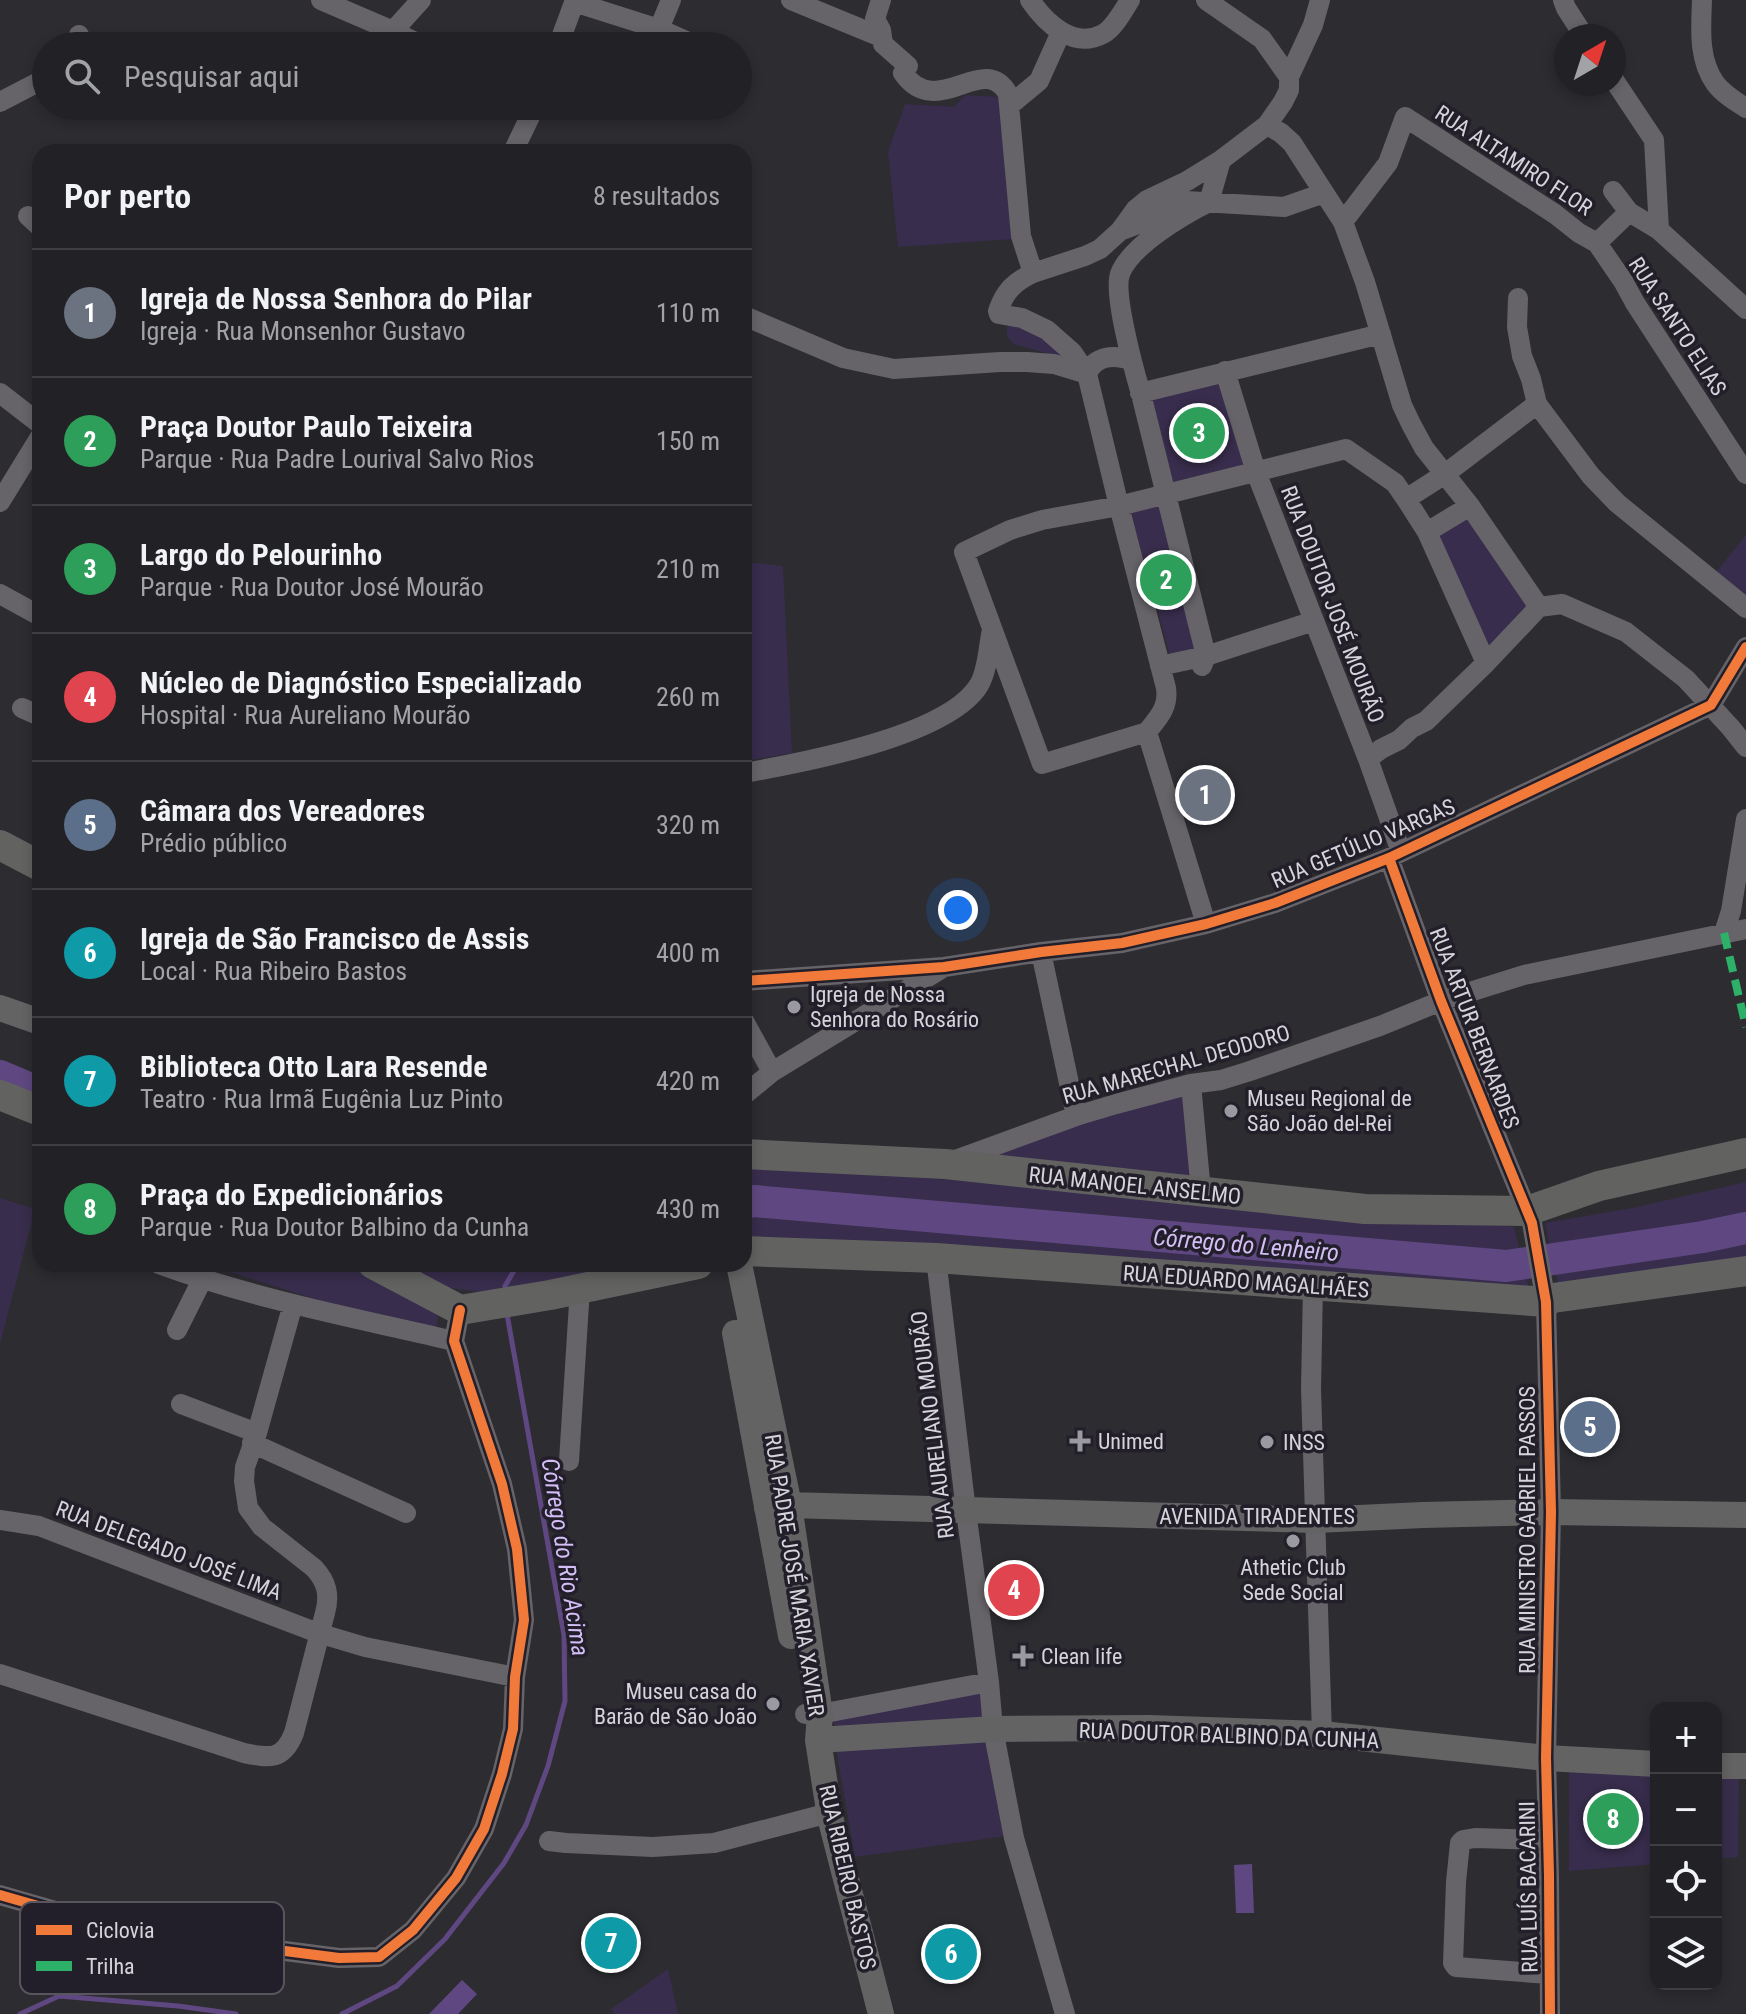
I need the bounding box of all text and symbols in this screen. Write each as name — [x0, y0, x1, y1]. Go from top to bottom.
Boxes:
north arrow — [1554, 24, 1626, 96]
search box — [32, 32, 752, 120]
icon: search — [60, 54, 104, 98]
text: Pesquisar aqui — [124, 59, 299, 94]
street label: RUA ALTAMIRO FLOR — [1430, 100, 1597, 221]
text: Por perto — [64, 176, 191, 216]
text: 8 resultados — [593, 181, 720, 211]
street label: RUA SANTO ELIAS — [1624, 253, 1732, 400]
text: Igreja de Nossa Senhora do Pilar — [140, 281, 532, 316]
text: 1 — [83, 298, 97, 328]
text: 110 m — [656, 298, 720, 328]
text: Igreja · Rua Monsenhor Gustavo — [140, 316, 466, 346]
pin: 3 — [1173, 403, 1225, 463]
text: Praça Doutor Paulo Teixeira — [140, 409, 473, 444]
text: 2 — [83, 426, 97, 456]
text: 150 m — [656, 426, 720, 456]
text: Parque · Rua Padre Lourival Salvo Rios — [140, 444, 534, 474]
street label: RUA DOUTOR JOSÉ MOURÃO — [1276, 482, 1389, 726]
text: Largo do Pelourinho — [140, 537, 382, 572]
pin: 2 — [1140, 550, 1192, 610]
text: 3 — [83, 554, 97, 584]
text: 210 m — [656, 554, 720, 584]
text: Parque · Rua Doutor José Mourão — [140, 572, 484, 602]
text: Núcleo de Diagnóstico Especializado — [140, 665, 582, 700]
text: 4 — [83, 682, 97, 712]
text: 260 m — [656, 682, 720, 712]
text: Hospital · Rua Aureliano Mourão — [140, 700, 470, 730]
pin: 1 — [1179, 765, 1231, 825]
text: Câmara dos Vereadores — [140, 793, 425, 828]
street label: RUA GETÚLIO VARGAS — [1267, 793, 1459, 893]
text: 5 — [83, 810, 97, 840]
text: 320 m — [656, 810, 720, 840]
text: Prédio público — [140, 828, 287, 858]
your location — [938, 890, 978, 930]
text: Igreja de São Francisco de Assis — [140, 921, 529, 956]
street label: RUA ARTUR BERNARDES — [1425, 924, 1524, 1132]
text: 6 — [83, 938, 97, 968]
text: 400 m — [656, 938, 720, 968]
text: Local · Rua Ribeiro Bastos — [140, 956, 407, 986]
place label: Igreja de Nossa Senhora do Rosário — [810, 982, 979, 1032]
marker: Igreja de Nossa Senhora do Rosário — [785, 998, 803, 1016]
street label: RUA MARECHAL DEODORO — [1059, 1020, 1293, 1109]
text: Biblioteca Otto Lara Resende — [140, 1049, 488, 1084]
text: 7 — [83, 1066, 97, 1096]
text: 420 m — [656, 1066, 720, 1096]
text: Teatro · Rua Irmã Eugênia Luz Pinto — [140, 1084, 503, 1114]
place label: Museu Regional de São João del-Rei — [1247, 1086, 1412, 1136]
marker: Museu Regional de São João del-Rei — [1222, 1102, 1240, 1120]
street label: RUA MANOEL ANSELMO — [1028, 1162, 1242, 1209]
text: Praça do Expedicionários — [140, 1177, 443, 1212]
text: 8 — [83, 1194, 97, 1224]
text: 430 m — [656, 1194, 720, 1224]
text: Parque · Rua Doutor Balbino da Cunha — [140, 1212, 529, 1242]
water label: Córrego do Lenheiro — [1152, 1223, 1340, 1267]
street label: RUA EDUARDO MAGALHÃES — [1122, 1260, 1370, 1303]
street label: RUA AURELIANO MOURÃO — [906, 1310, 959, 1540]
street label: RUA MINISTRO GABRIEL PASSOS — [1515, 1386, 1540, 1674]
pin: 5 — [1564, 1397, 1616, 1457]
place label: Unimed — [1098, 1429, 1164, 1454]
marker: Unimed — [1069, 1430, 1091, 1452]
place label: INSS — [1283, 1430, 1325, 1455]
street label: RUA PADRE JOSÉ MARIA XAVIER — [760, 1432, 829, 1718]
marker: INSS — [1258, 1433, 1276, 1451]
water label: Córrego do Rio Acima — [536, 1456, 594, 1658]
street label: RUA DELEGADO JOSÉ LIMA — [52, 1496, 285, 1605]
street label: AVENIDA TIRADENTES — [1159, 1504, 1355, 1529]
marker: Athetic Club Sede Social — [1284, 1532, 1302, 1550]
place label: Athetic Club Sede Social — [1240, 1555, 1346, 1605]
pin: 4 — [988, 1560, 1040, 1620]
place label: Clean life — [1041, 1644, 1122, 1669]
marker: Clean life — [1012, 1645, 1034, 1667]
place label: Museu casa do Barão de São João — [594, 1679, 757, 1729]
marker: Museu casa do Barão de São João — [764, 1695, 782, 1713]
map controls — [1650, 1702, 1722, 1990]
button: + — [1650, 1702, 1722, 1774]
street label: RUA DOUTOR BALBINO DA CUNHA — [1078, 1718, 1380, 1753]
button: − — [1650, 1774, 1722, 1846]
street label: RUA RIBEIRO BASTOS — [814, 1782, 881, 1972]
pin: 8 — [1587, 1789, 1639, 1849]
street label: RUA LUÍS BACARINI — [1515, 1801, 1542, 1973]
button: locate — [1650, 1846, 1722, 1918]
legend — [20, 1902, 284, 1994]
pin: 7 — [585, 1913, 637, 1973]
text: Ciclovia — [86, 1918, 155, 1943]
button: layers — [1650, 1918, 1722, 1990]
pin: 6 — [925, 1924, 977, 1984]
text: Trilha — [86, 1954, 135, 1979]

